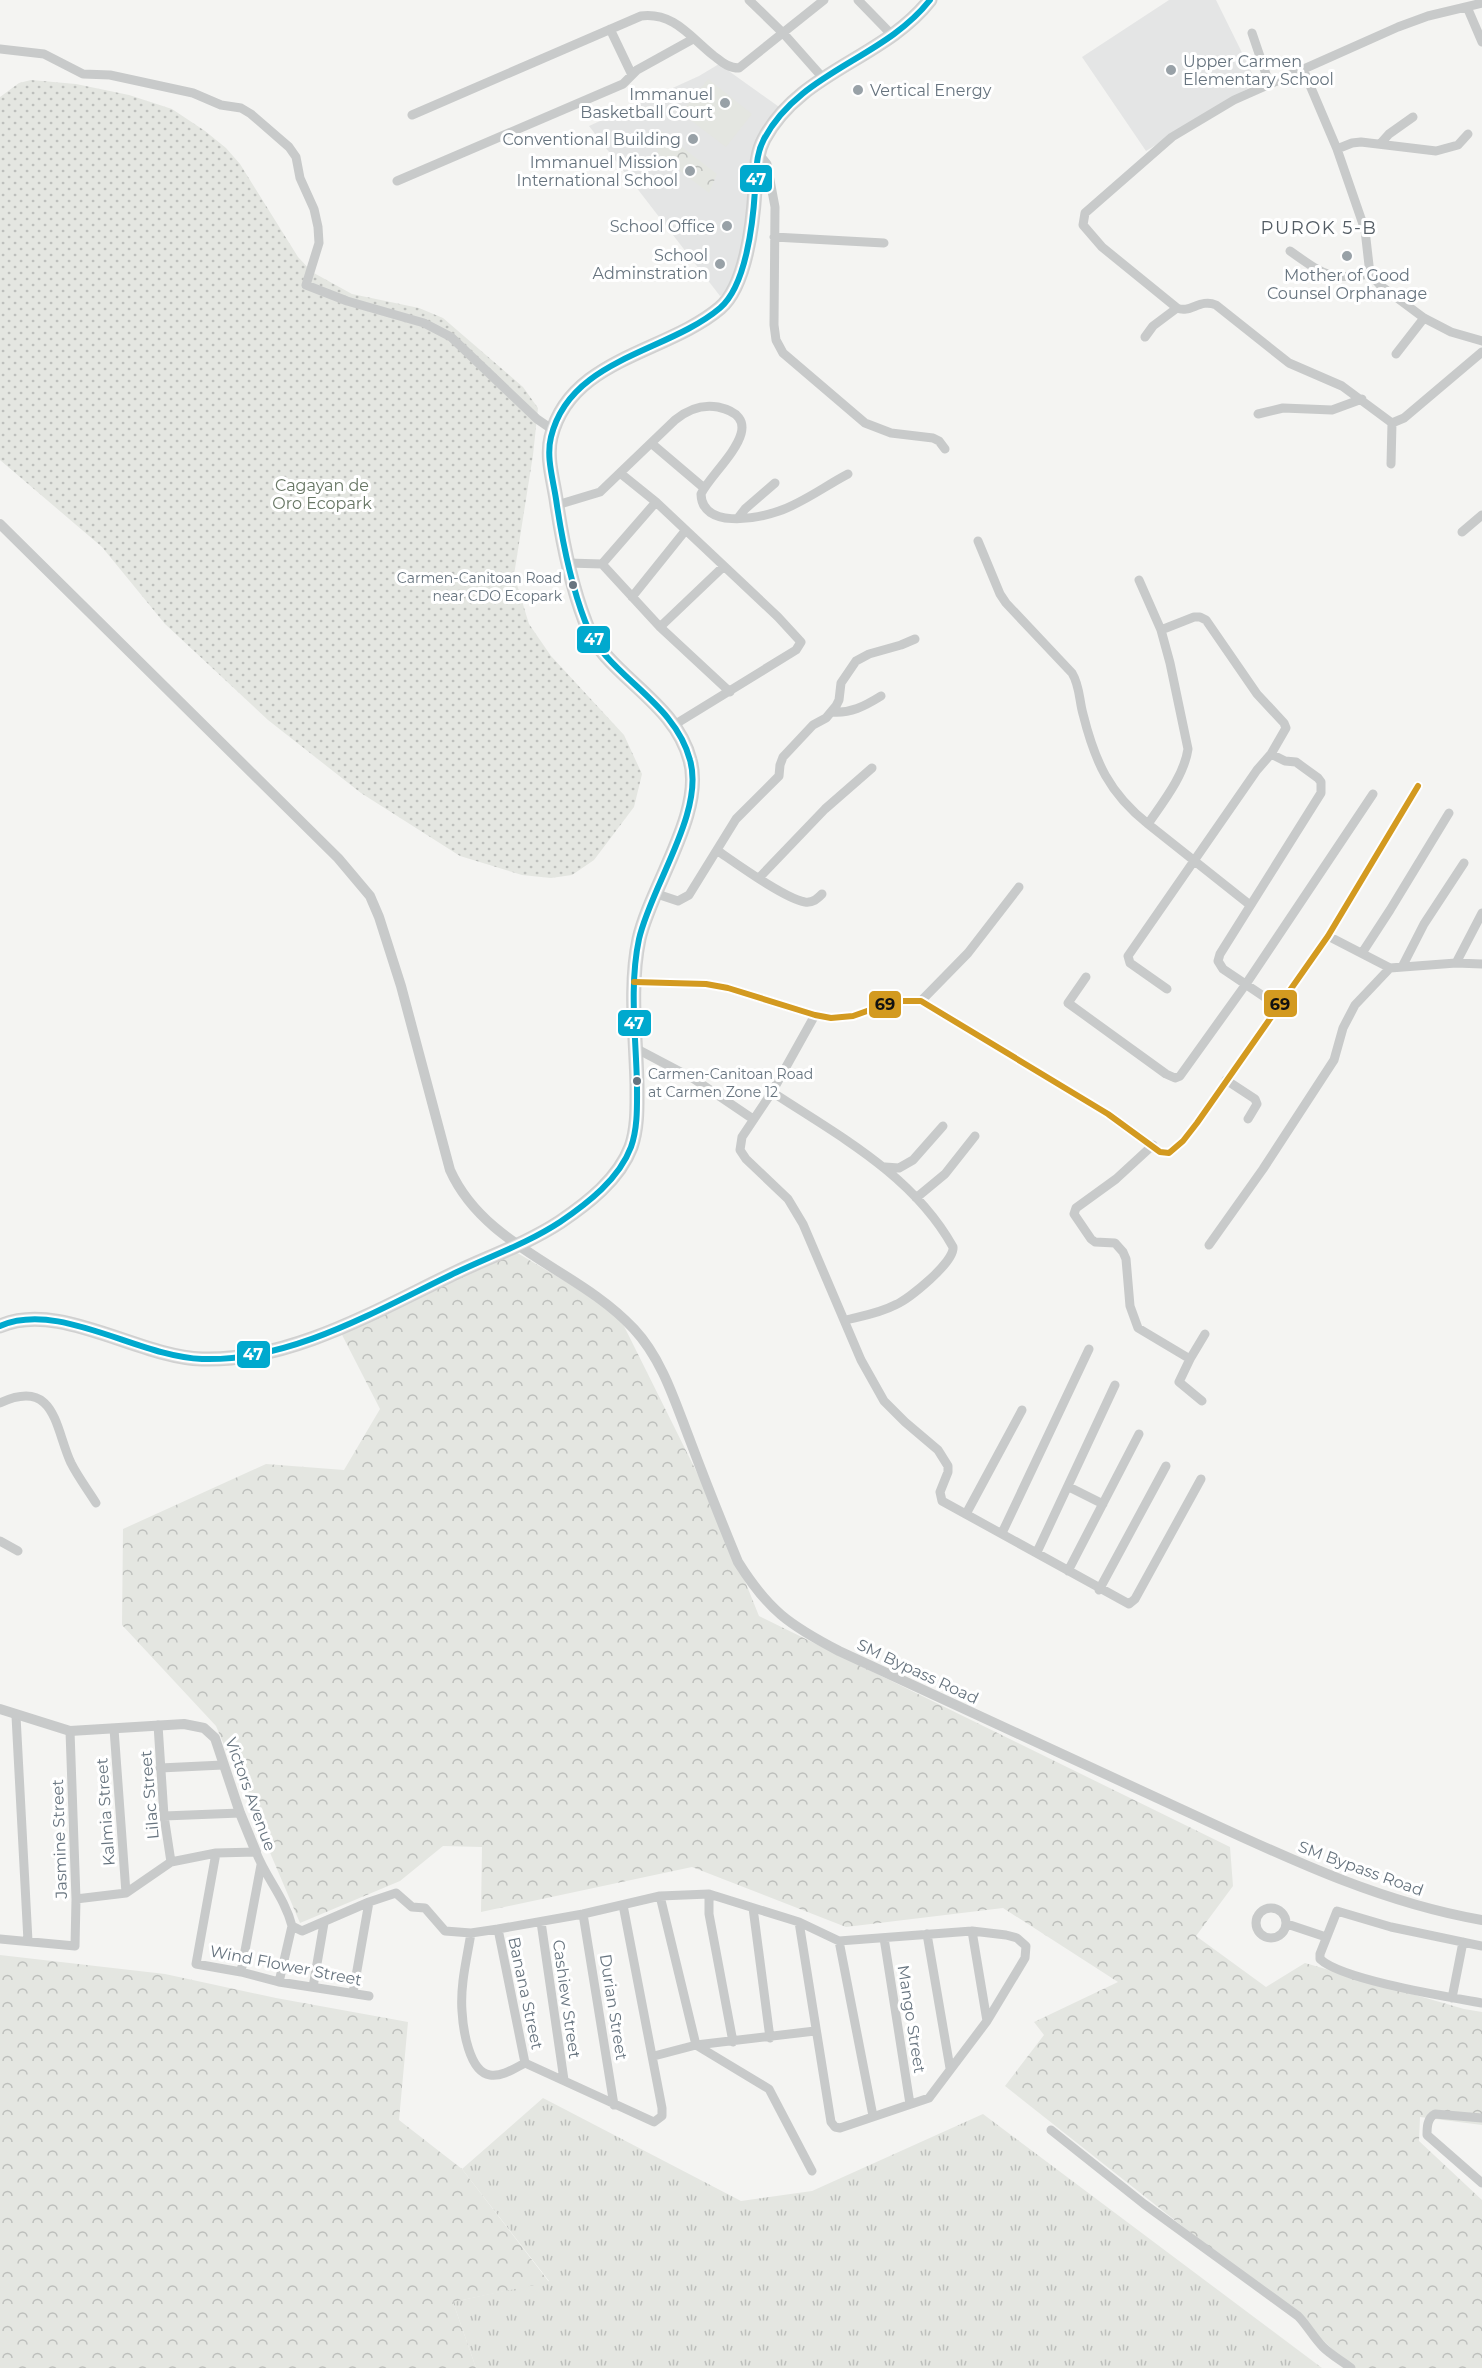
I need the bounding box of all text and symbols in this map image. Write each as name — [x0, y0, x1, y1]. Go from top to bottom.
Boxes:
place label: Upper Carmen Elementary School — [1183, 52, 1334, 89]
marker: Upper Carmen Elementary School — [1164, 63, 1178, 77]
place label: Vertical Energy — [870, 81, 992, 100]
marker: Vertical Energy — [851, 83, 865, 97]
place label: Immanuel Basketball Court — [580, 85, 713, 122]
marker: Immanuel Basketball Court — [718, 96, 732, 110]
place label: Conventional Building — [502, 130, 681, 149]
marker: Conventional Building — [686, 132, 700, 146]
place label: Immanuel Mission International School — [516, 153, 678, 190]
marker: Immanuel Mission International School — [683, 164, 697, 178]
line badge: 47 — [739, 164, 773, 193]
text: 47 — [746, 170, 766, 189]
place label: School Office — [610, 217, 715, 236]
district label: PUROK 5-B — [1261, 217, 1377, 239]
marker: School Office — [720, 219, 734, 233]
place label: School Adminstration — [593, 246, 708, 283]
marker: Mother of Good Counsel Orphanage — [1340, 249, 1354, 263]
marker: School Adminstration — [713, 257, 727, 271]
place label: Mother of Good Counsel Orphanage — [1267, 266, 1427, 303]
park label: Cagayan de Oro Ecopark — [272, 476, 372, 513]
place label: Carmen-Canitoan Road near CDO Ecopark — [397, 569, 563, 605]
marker: Carmen-Canitoan Road near CDO Ecopark — [567, 579, 579, 591]
line badge: 47 — [576, 625, 611, 654]
text: 47 — [584, 630, 604, 649]
line badge: 69 — [1263, 989, 1298, 1018]
line badge: 69 — [868, 990, 902, 1019]
text: 69 — [875, 995, 895, 1014]
text: 69 — [1270, 995, 1290, 1014]
line badge: 47 — [617, 1009, 652, 1037]
text: 47 — [624, 1014, 644, 1033]
place label: Carmen-Canitoan Road at Carmen Zone 12 — [648, 1065, 813, 1101]
marker: Carmen-Canitoan Road at Carmen Zone 12 — [631, 1075, 643, 1087]
line badge: 47 — [236, 1340, 271, 1369]
text: 47 — [243, 1345, 263, 1364]
street label: SM Bypass Road — [854, 1635, 982, 1708]
street label: Victors Avenue — [221, 1735, 280, 1853]
street label: Lilac Street — [136, 1749, 163, 1840]
street label: Kalmia Street — [92, 1757, 119, 1867]
street label: Jasmine Street — [48, 1778, 71, 1900]
street label: SM Bypass Road — [1296, 1837, 1426, 1900]
street label: Banana Street — [504, 1935, 547, 2052]
street label: Cashiew Street — [549, 1938, 584, 2060]
street label: Wind Flower Street — [208, 1941, 364, 1990]
street label: Durian Street — [596, 1953, 631, 2062]
street label: Mango Street — [894, 1964, 930, 2075]

